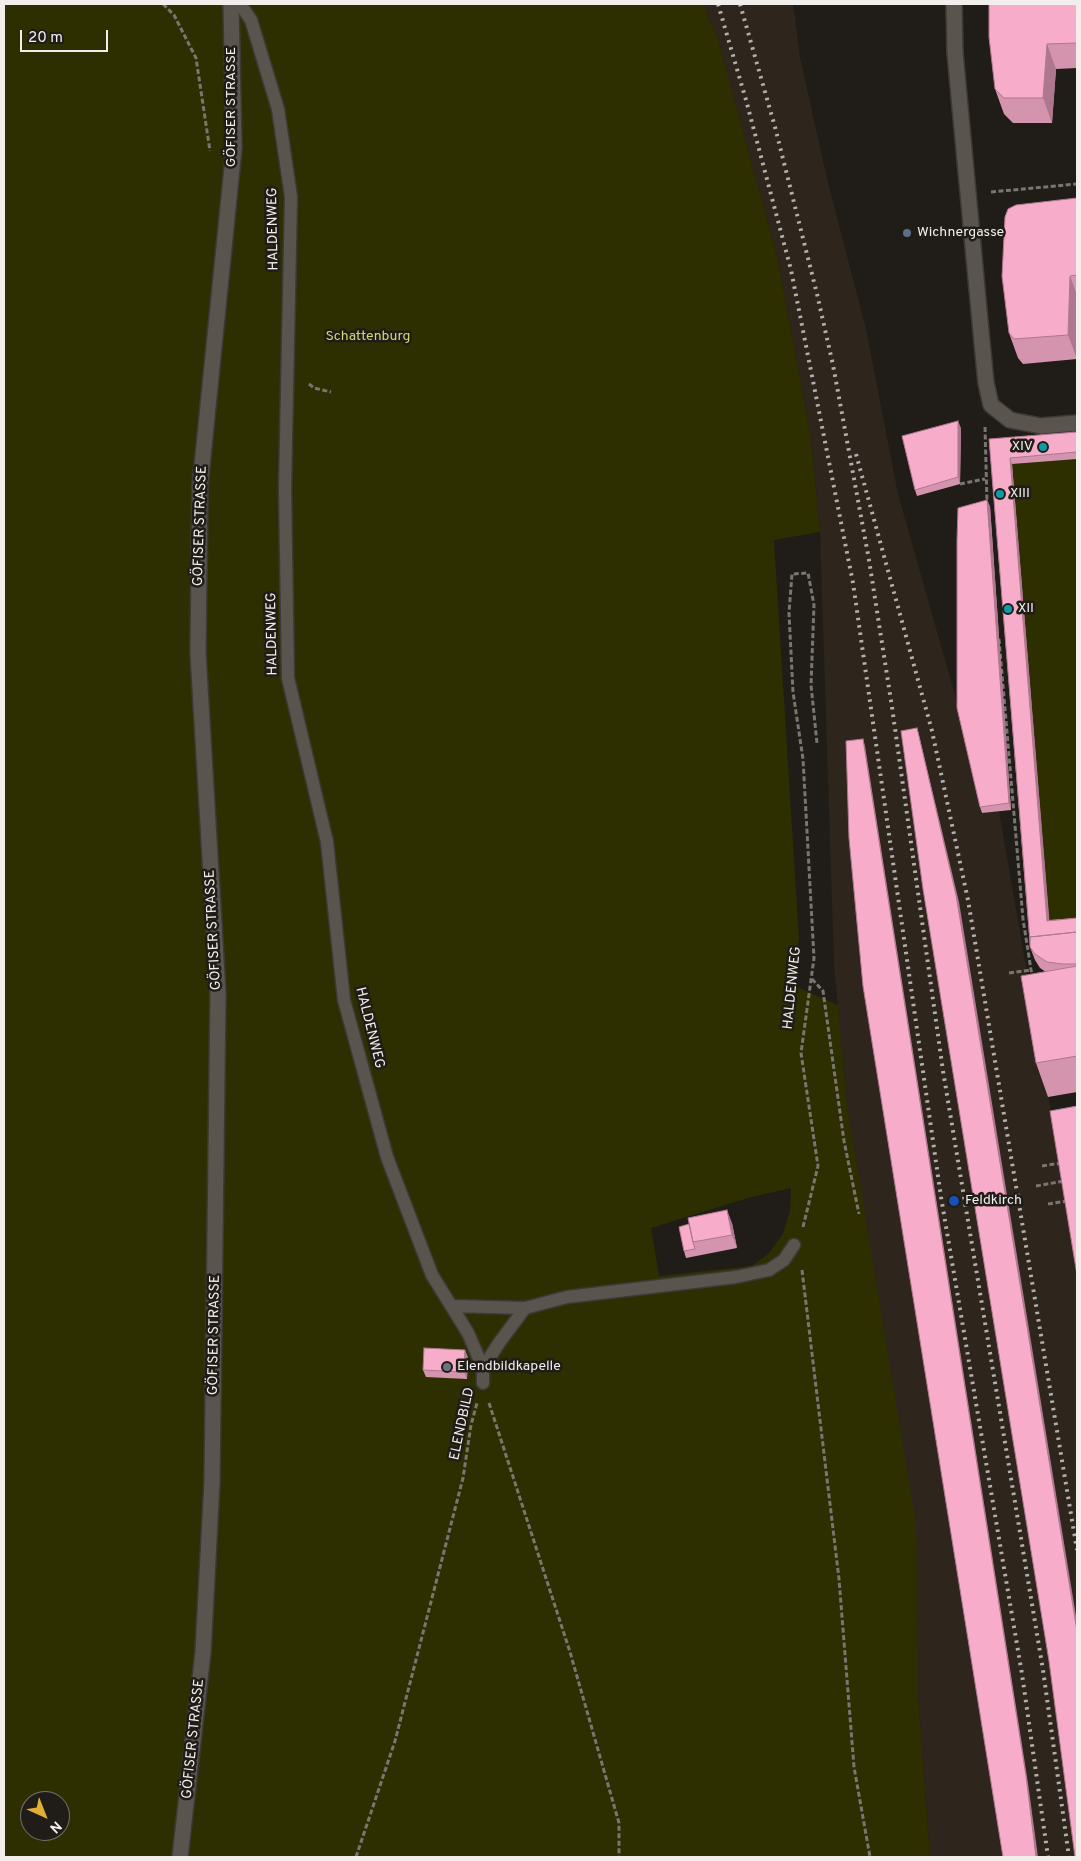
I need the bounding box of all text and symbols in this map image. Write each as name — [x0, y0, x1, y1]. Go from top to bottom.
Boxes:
scale bar — [22, 20, 110, 52]
text: 20 m — [28, 29, 63, 48]
street label: GÖFISER STRASSE — [224, 47, 240, 167]
street label: HALDENWEG — [265, 187, 283, 271]
place label: Wichnergasse — [917, 225, 1004, 241]
marker: Wichnergasse — [901, 227, 913, 239]
park label: Schattenburg — [326, 329, 410, 345]
place label: XIV — [1012, 439, 1033, 455]
marker: XIV — [1037, 441, 1049, 453]
street label: GÖFISER STRASSE — [191, 466, 211, 586]
place label: XIII — [1010, 486, 1030, 502]
marker: XIII — [994, 488, 1006, 500]
street label: HALDENWEG — [264, 592, 282, 676]
place label: XII — [1018, 601, 1034, 617]
marker: XII — [1002, 603, 1014, 615]
street label: GÖFISER STRASSE — [202, 869, 226, 991]
street label: HALDENWEG — [780, 946, 806, 1030]
street label: HALDENWEG — [351, 986, 387, 1070]
place label: Feldkirch — [965, 1193, 1022, 1209]
marker: Feldkirch — [947, 1194, 961, 1208]
street label: GÖFISER STRASSE — [206, 1275, 224, 1395]
place label: Elendbildkapelle — [457, 1359, 561, 1375]
marker: Elendbildkapelle — [441, 1361, 453, 1373]
street label: ELENDBILD — [447, 1386, 479, 1462]
street label: GÖFISER STRASSE — [179, 1678, 209, 1800]
north arrow — [20, 1791, 70, 1841]
text: N — [46, 1817, 65, 1836]

